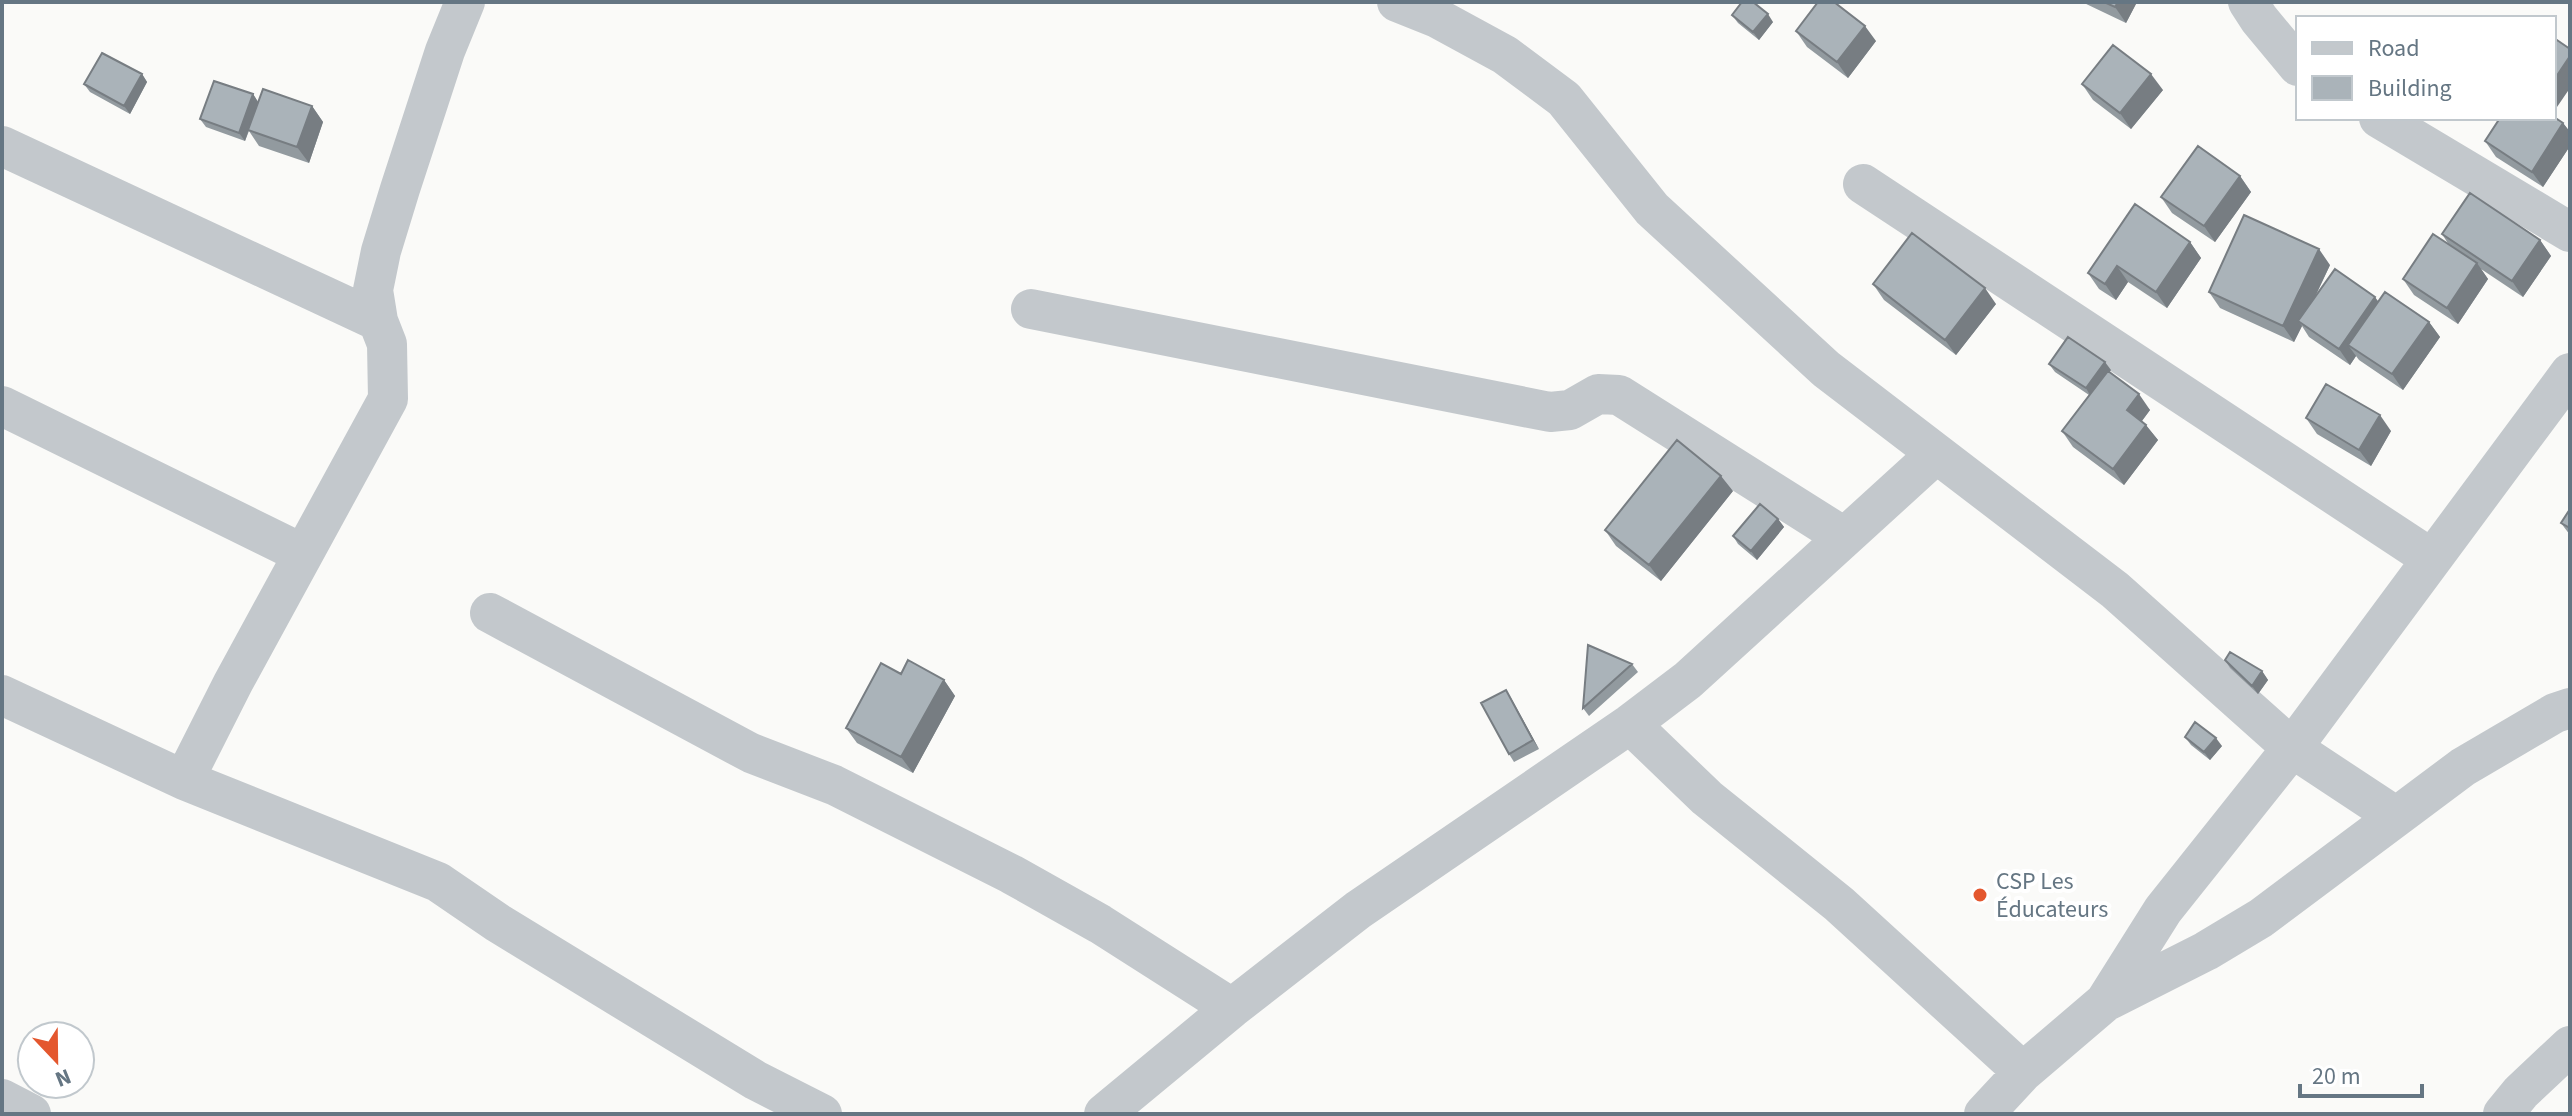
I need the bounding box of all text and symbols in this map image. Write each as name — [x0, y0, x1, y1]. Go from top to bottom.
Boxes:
legend — [2296, 16, 2556, 120]
text: Road — [2368, 31, 2420, 66]
text: Building — [2368, 71, 2452, 106]
place label: CSP Les Éducateurs — [1996, 864, 2108, 927]
marker: CSP Les Éducateurs — [1971, 886, 1989, 904]
north arrow — [16, 1020, 96, 1100]
scale bar — [2300, 1048, 2422, 1098]
text: 20 m — [2312, 1059, 2361, 1094]
text: N — [50, 1060, 76, 1095]

